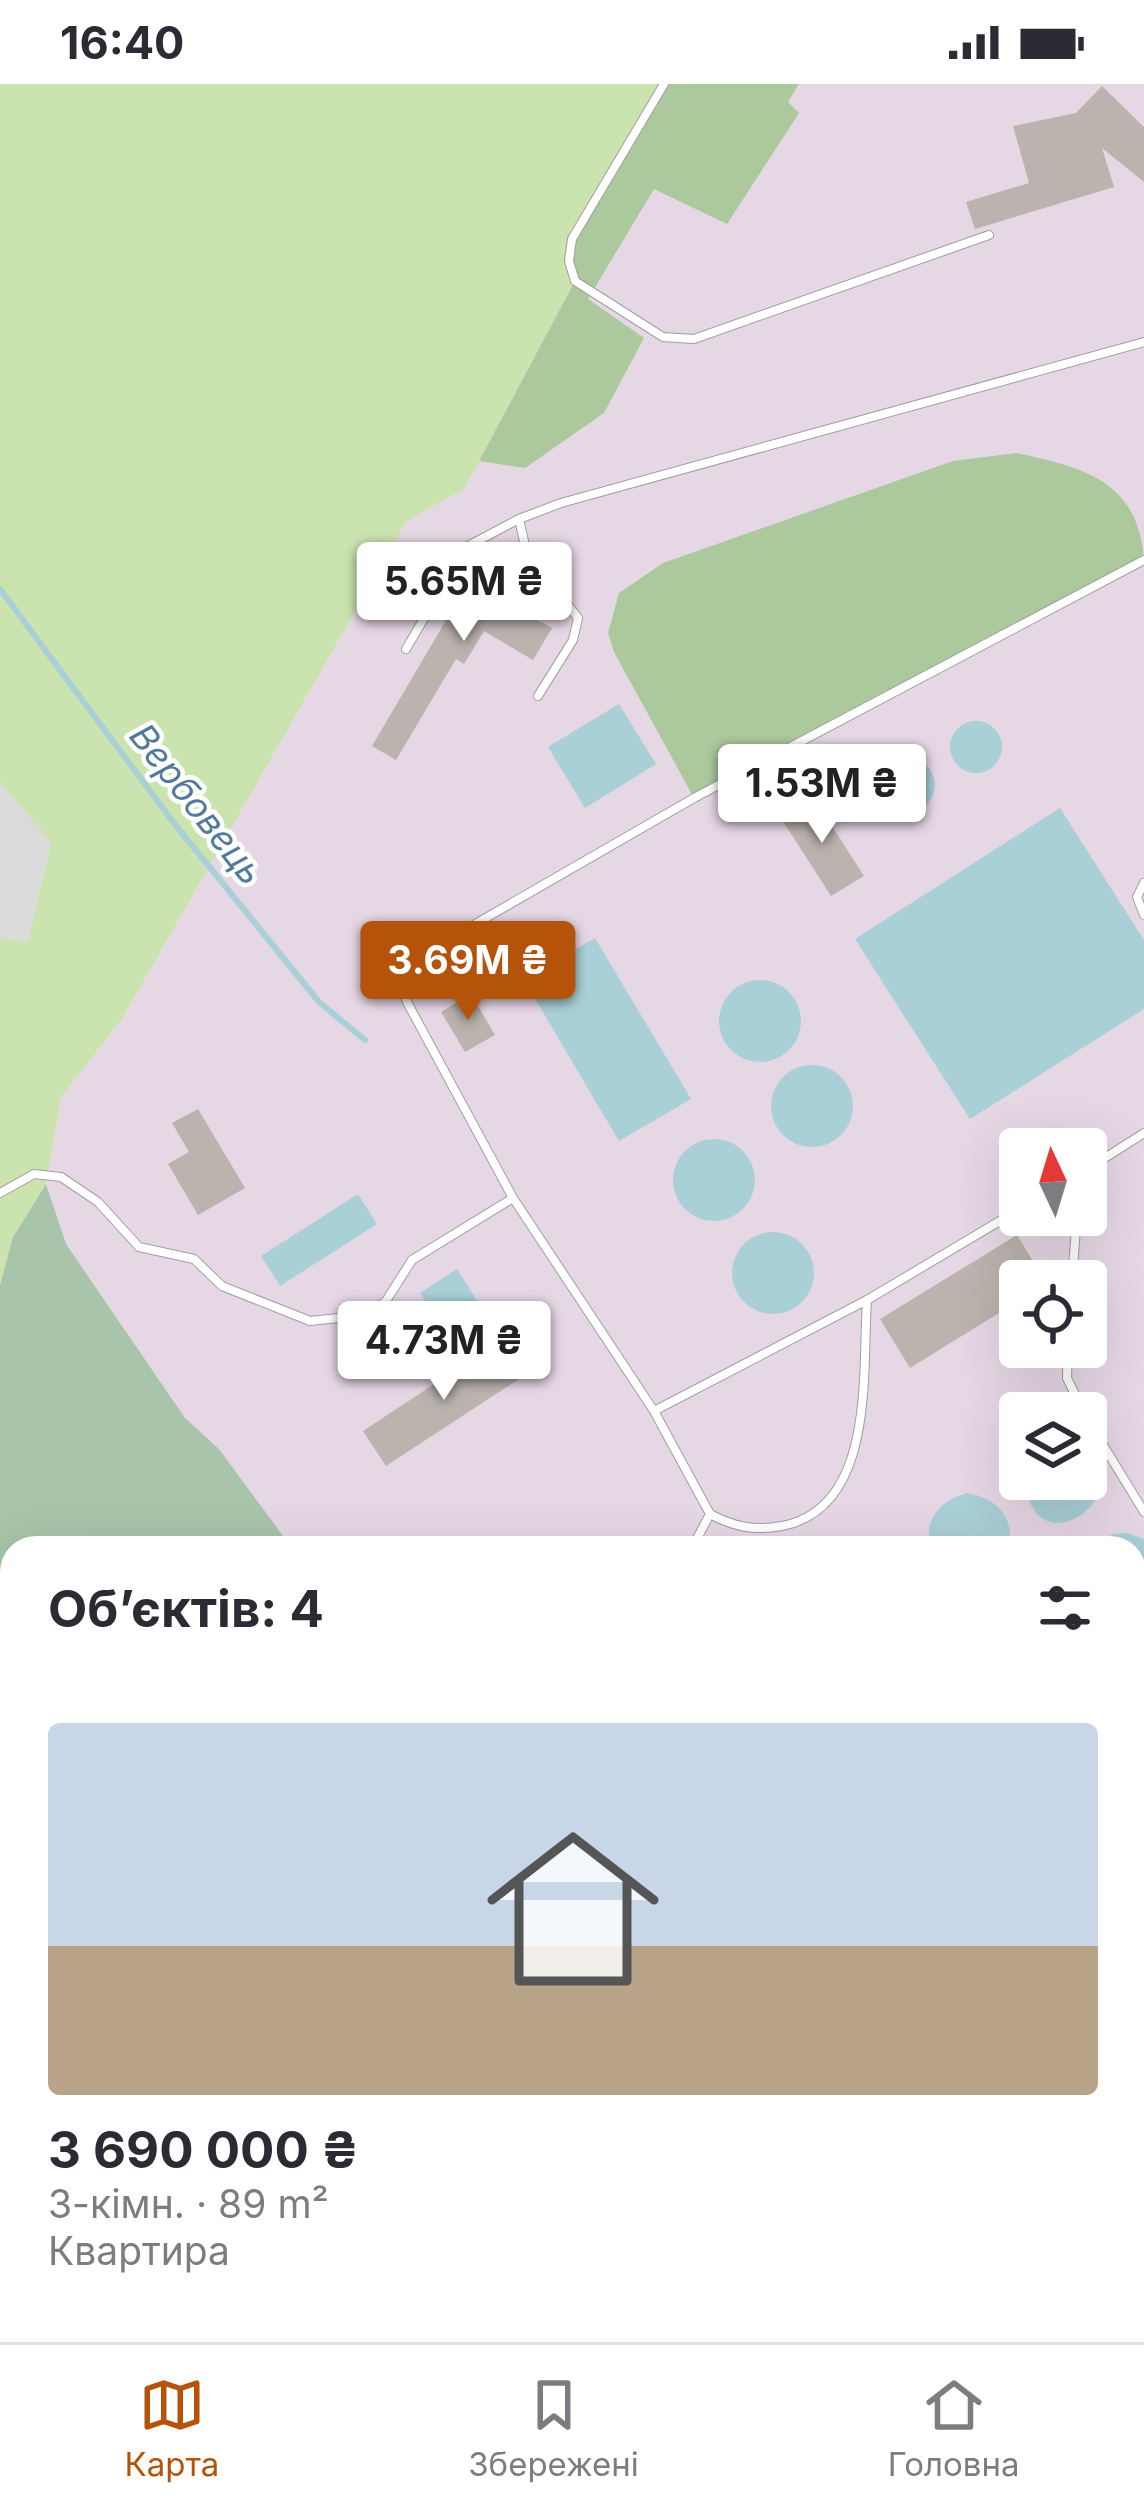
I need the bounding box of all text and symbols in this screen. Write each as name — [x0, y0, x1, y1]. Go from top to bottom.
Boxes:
text: 16:40 — [60, 15, 184, 70]
pin: 5.65M ₴ — [353, 542, 575, 644]
text: 5.65M ₴ — [384, 557, 544, 604]
water label: Вербовець — [121, 715, 273, 893]
pin: 1.53M ₴ — [711, 744, 933, 846]
text: 1.53M ₴ — [745, 759, 899, 806]
pin: 3.69M ₴ — [357, 921, 579, 1023]
text: 3.69M ₴ — [387, 936, 549, 983]
north arrow — [999, 1128, 1107, 1236]
map controls — [999, 1128, 1107, 1500]
button: locate — [999, 1260, 1107, 1368]
pin: 4.73M ₴ — [333, 1301, 555, 1403]
text: 4.73M ₴ — [365, 1316, 523, 1363]
button: layers — [999, 1392, 1107, 1500]
icon: filters — [1032, 1575, 1098, 1641]
text: Об’єктів: 4 — [48, 1578, 324, 1639]
icon: home — [465, 1801, 681, 2017]
text: 3 690 000 ₴ — [48, 2119, 359, 2180]
text: 3-кімн. · 89 m² — [48, 2180, 329, 2227]
text: Квартира — [48, 2227, 230, 2274]
tab: Карта — [124, 2372, 219, 2484]
tab: Збережені — [468, 2372, 639, 2484]
tab: Головна — [888, 2372, 1020, 2484]

